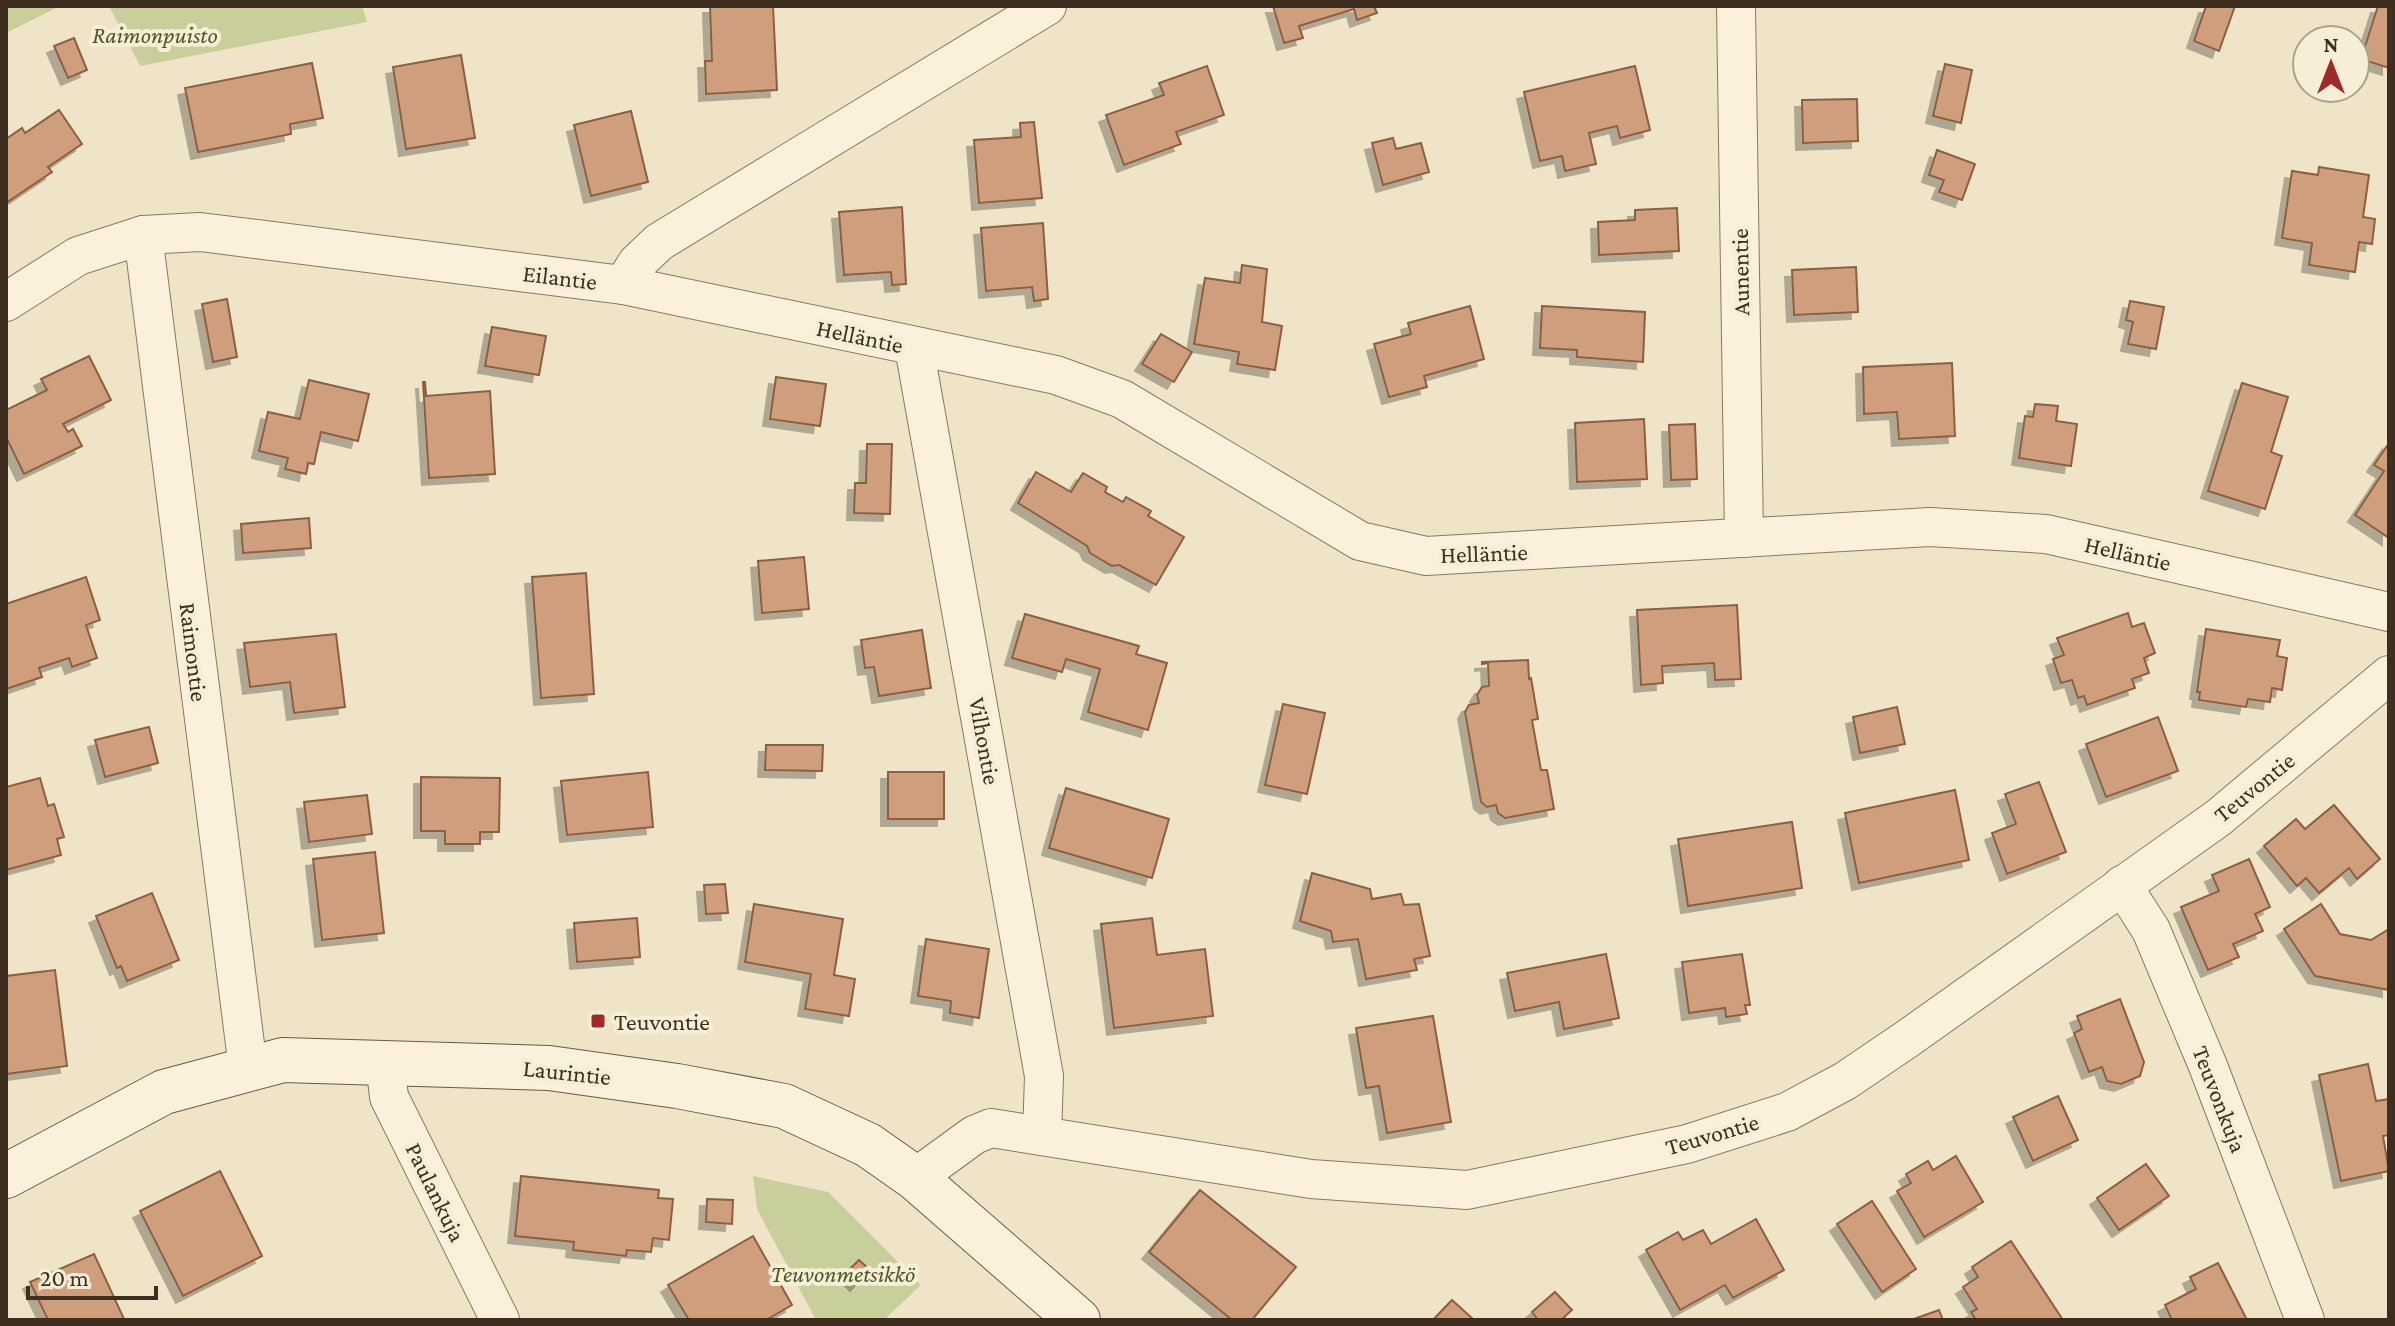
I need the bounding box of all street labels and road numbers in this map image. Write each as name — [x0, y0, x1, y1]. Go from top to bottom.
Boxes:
street label: Aunentie — [1726, 228, 1754, 316]
street label: Eilantie — [521, 259, 599, 295]
street label: Helläntie — [814, 314, 906, 358]
street label: Helläntie — [2082, 530, 2174, 576]
street label: Helläntie — [1440, 538, 1528, 568]
street label: Raimontie — [175, 601, 213, 703]
street label: Vilhontie — [964, 695, 1006, 787]
street label: Teuvontie — [2208, 746, 2300, 828]
street label: Teuvonkuja — [2187, 1042, 2253, 1156]
street label: Laurintie — [522, 1054, 612, 1090]
street label: Teuvontie — [1662, 1108, 1762, 1160]
street label: Paulankuja — [400, 1138, 472, 1246]

